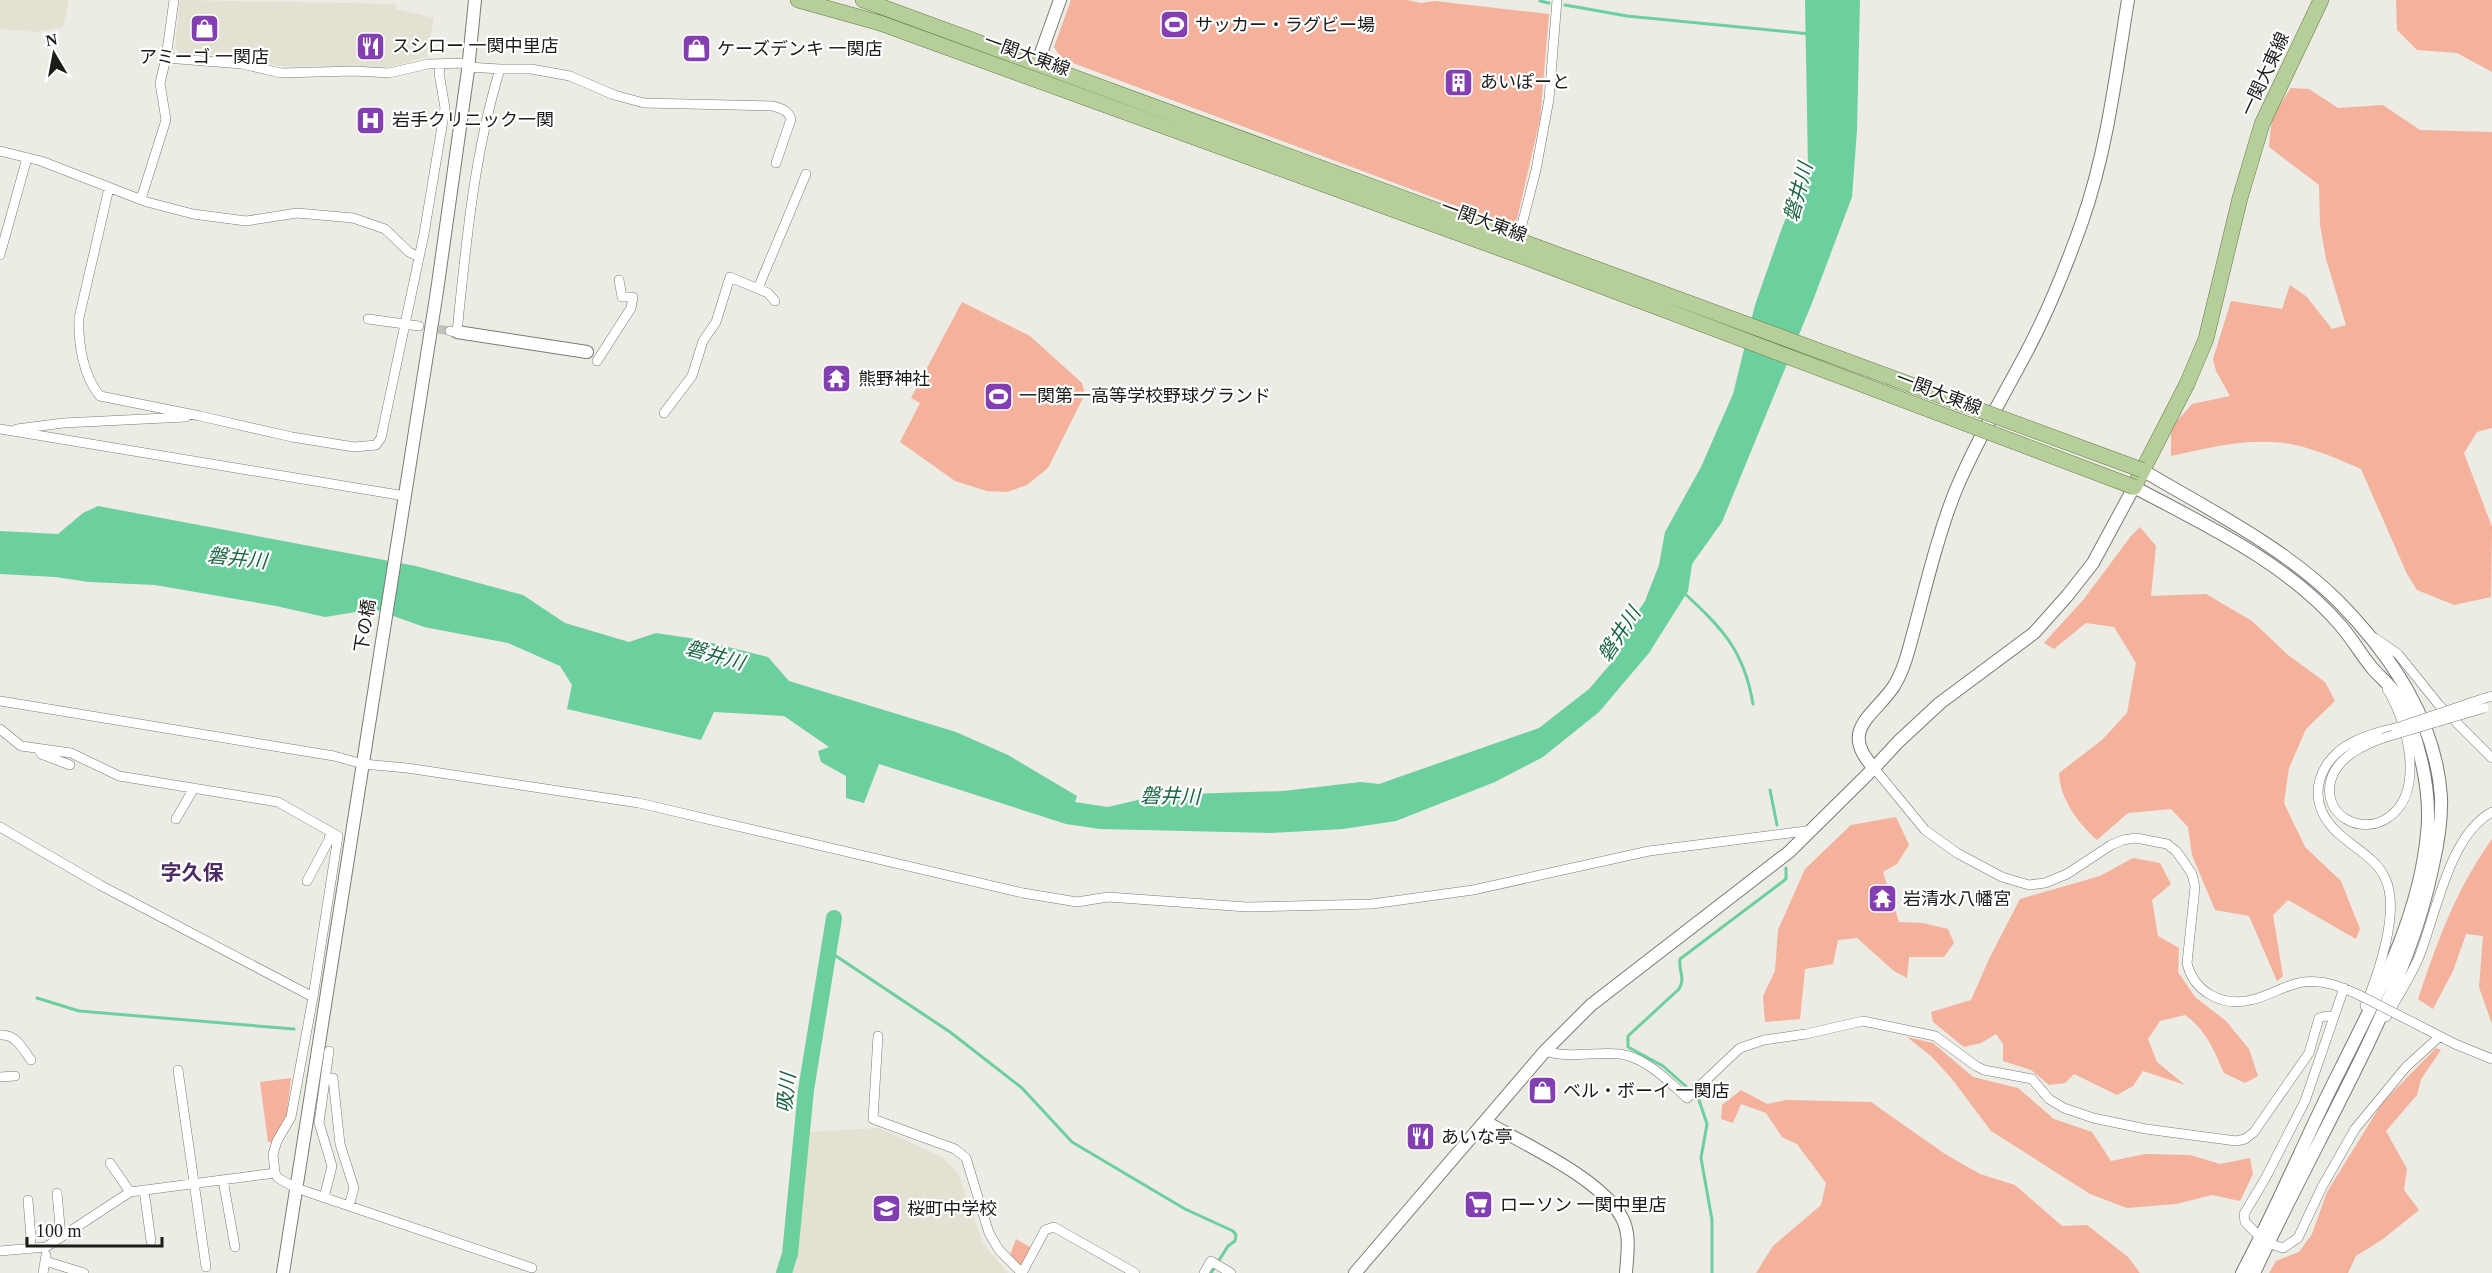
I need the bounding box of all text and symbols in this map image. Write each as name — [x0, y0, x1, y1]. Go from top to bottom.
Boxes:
sports icon: サッカー・ラグビー場 — [1158, 9, 1190, 41]
shop icon: アミーゴ 一関店 — [188, 12, 220, 44]
place label: サッカー・ラグビー場 — [1195, 15, 1375, 35]
north arrow — [24, 24, 84, 84]
street label: 一関大東線 — [2237, 29, 2293, 119]
text: N — [44, 30, 59, 49]
restaurant icon: スシロー 一関中里店 — [355, 30, 387, 62]
street label: 一関大東線 — [981, 30, 1073, 80]
shop icon: ケーズデンキ 一関店 — [680, 33, 712, 65]
place label: スシロー 一関中里店 — [392, 36, 559, 56]
place label: ケーズデンキ 一関店 — [717, 39, 883, 59]
place label: アミーゴ 一関店 — [139, 47, 269, 67]
building icon: あいぽーと — [1443, 66, 1475, 98]
place label: あいぽーと — [1480, 72, 1570, 92]
hospital icon: 岩手クリニック一関 — [355, 104, 387, 136]
place label: 岩手クリニック一関 — [392, 110, 554, 130]
water label: 磐井川 — [1780, 158, 1817, 224]
street label: 一関大東線 — [1438, 196, 1530, 246]
temple icon: 熊野神社 — [821, 363, 853, 395]
street label: 一関大東線 — [1893, 368, 1985, 418]
place label: 熊野神社 — [858, 369, 930, 389]
sports icon: 一関第一高等学校野球グランド — [982, 380, 1014, 412]
place label: 一関第一高等学校野球グランド — [1019, 386, 1271, 406]
water label: 磐井川 — [206, 544, 270, 572]
street label: 下の橋 — [351, 598, 379, 654]
water label: 磐井川 — [1593, 601, 1646, 665]
water label: 磐井川 — [683, 636, 749, 674]
water label: 磐井川 — [1140, 784, 1202, 808]
district label: 字久保 — [161, 861, 224, 885]
temple icon: 岩清水八幡宮 — [1866, 883, 1898, 915]
place label: 岩清水八幡宮 — [1903, 889, 2011, 909]
water label: 吸川 — [773, 1070, 799, 1114]
shop icon: ベル・ボーイ 一関店 — [1526, 1075, 1558, 1107]
place label: ベル・ボーイ 一関店 — [1563, 1081, 1730, 1101]
restaurant icon: あいな亭 — [1404, 1121, 1436, 1153]
place label: あいな亭 — [1441, 1127, 1513, 1147]
supermarket icon: ローソン 一関中里店 — [1463, 1189, 1495, 1221]
school or university icon: 桜町中学校 — [870, 1193, 902, 1225]
place label: ローソン 一関中里店 — [1500, 1195, 1667, 1215]
place label: 桜町中学校 — [907, 1199, 997, 1219]
scale bar — [27, 1210, 162, 1248]
text: 100 m — [36, 1221, 82, 1241]

